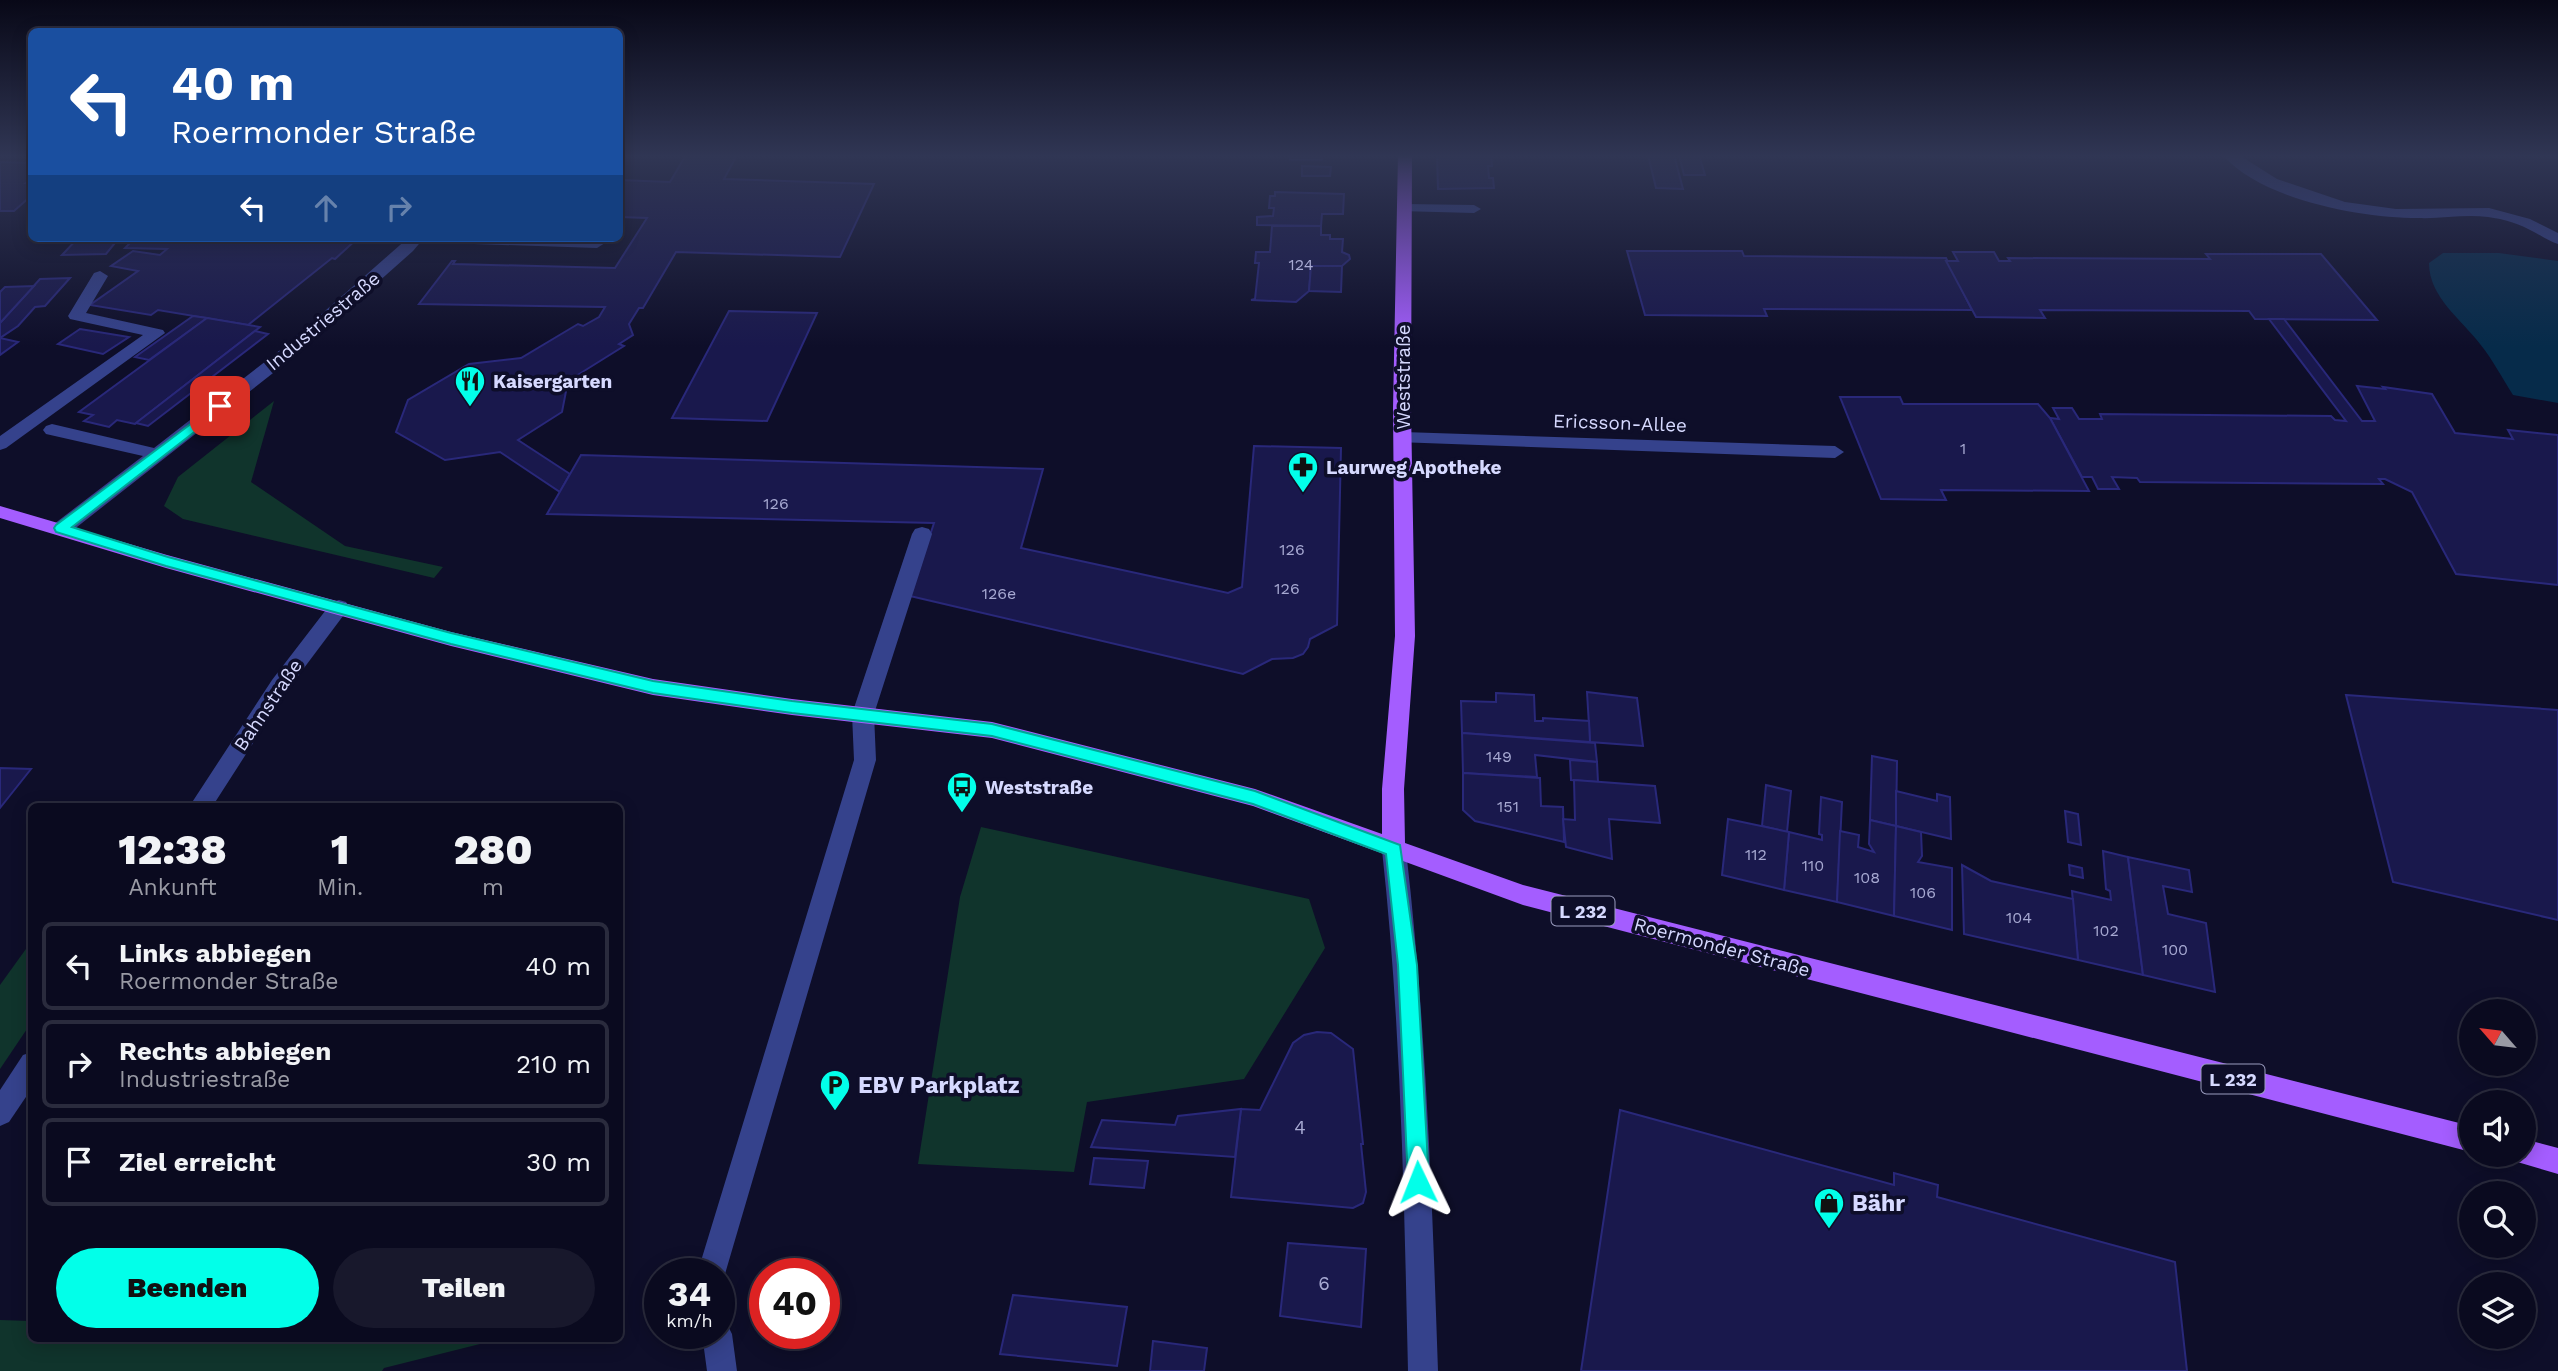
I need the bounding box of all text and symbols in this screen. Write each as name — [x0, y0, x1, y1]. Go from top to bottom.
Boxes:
text: 40 m — [171, 54, 294, 112]
icon: left — [56, 56, 147, 147]
text: Roermonder Straße — [171, 113, 477, 151]
icon: left — [234, 189, 272, 227]
icon: ahead — [307, 189, 345, 227]
icon: right — [380, 189, 418, 227]
house number: 124 — [1289, 255, 1314, 274]
street label: Industriestraße — [261, 267, 385, 375]
street label: Weststraße — [1392, 324, 1415, 430]
restaurant icon: Kaisergarten — [453, 364, 487, 408]
place label: Kaisergarten — [493, 370, 612, 393]
pin — [190, 376, 250, 436]
icon: arrive — [201, 387, 239, 425]
street label: Ericsson-Allee — [1553, 409, 1687, 437]
house number: 1 — [1960, 439, 1966, 458]
pharmacy icon: Laurweg Apotheke — [1286, 450, 1320, 494]
place label: Laurweg Apotheke — [1326, 456, 1502, 479]
house number: 126 — [763, 494, 789, 513]
house number: 126 — [1279, 540, 1305, 559]
house number: 126 — [1274, 579, 1300, 598]
house number: 126e — [982, 584, 1016, 603]
street label: Bahnstraße — [229, 655, 307, 755]
house number: 149 — [1486, 747, 1512, 766]
bus stop icon: Weststraße — [945, 770, 979, 814]
place label: Weststraße — [985, 776, 1093, 799]
house number: 151 — [1497, 797, 1519, 816]
text: 12:38 — [118, 825, 227, 874]
text: 1 — [331, 825, 349, 874]
text: 280 — [454, 825, 533, 874]
house number: 112 — [1745, 845, 1767, 864]
house number: 110 — [1802, 856, 1824, 875]
house number: 108 — [1854, 868, 1880, 887]
text: Ankunft — [128, 874, 217, 901]
text: Min. — [317, 874, 363, 901]
text: m — [482, 874, 504, 901]
house number: 106 — [1910, 883, 1936, 902]
road number: L 232 — [1552, 896, 1614, 926]
house number: 104 — [2006, 908, 2032, 927]
street label: Roermonder Straße — [1631, 912, 1813, 982]
house number: 102 — [2093, 921, 2119, 940]
text: Links abbiegen — [119, 938, 312, 968]
house number: 100 — [2162, 940, 2188, 959]
icon: left — [60, 947, 98, 985]
text: 40 m — [525, 951, 591, 981]
text: Roermonder Straße — [119, 968, 339, 995]
north arrow — [2459, 999, 2536, 1076]
map controls — [2459, 999, 2536, 1349]
text: Rechts abbiegen — [119, 1036, 331, 1066]
icon: right — [60, 1045, 98, 1083]
text: 210 m — [516, 1049, 591, 1079]
road number: L 232 — [2202, 1064, 2264, 1094]
text: Industriestraße — [119, 1066, 290, 1093]
parking icon: EBV Parkplatz — [818, 1068, 852, 1112]
place label: EBV Parkplatz — [858, 1072, 1020, 1099]
button: sound — [2459, 1090, 2536, 1167]
house number: 4 — [1294, 1116, 1306, 1139]
icon: arrive — [60, 1143, 98, 1181]
position arrow — [1381, 1145, 1455, 1219]
text: Ziel erreicht — [119, 1147, 276, 1177]
text: 30 m — [526, 1147, 591, 1177]
button: search — [2459, 1181, 2536, 1258]
shop icon: Bähr — [1812, 1186, 1846, 1230]
place label: Bähr — [1852, 1190, 1905, 1217]
button: Beenden — [56, 1248, 319, 1328]
button: Teilen — [333, 1248, 595, 1328]
speed limit sign: 40 — [749, 1258, 840, 1349]
house number: 6 — [1318, 1272, 1330, 1295]
button: layers — [2459, 1272, 2536, 1349]
text: 34 — [668, 1273, 711, 1315]
text: km/h — [666, 1310, 713, 1331]

